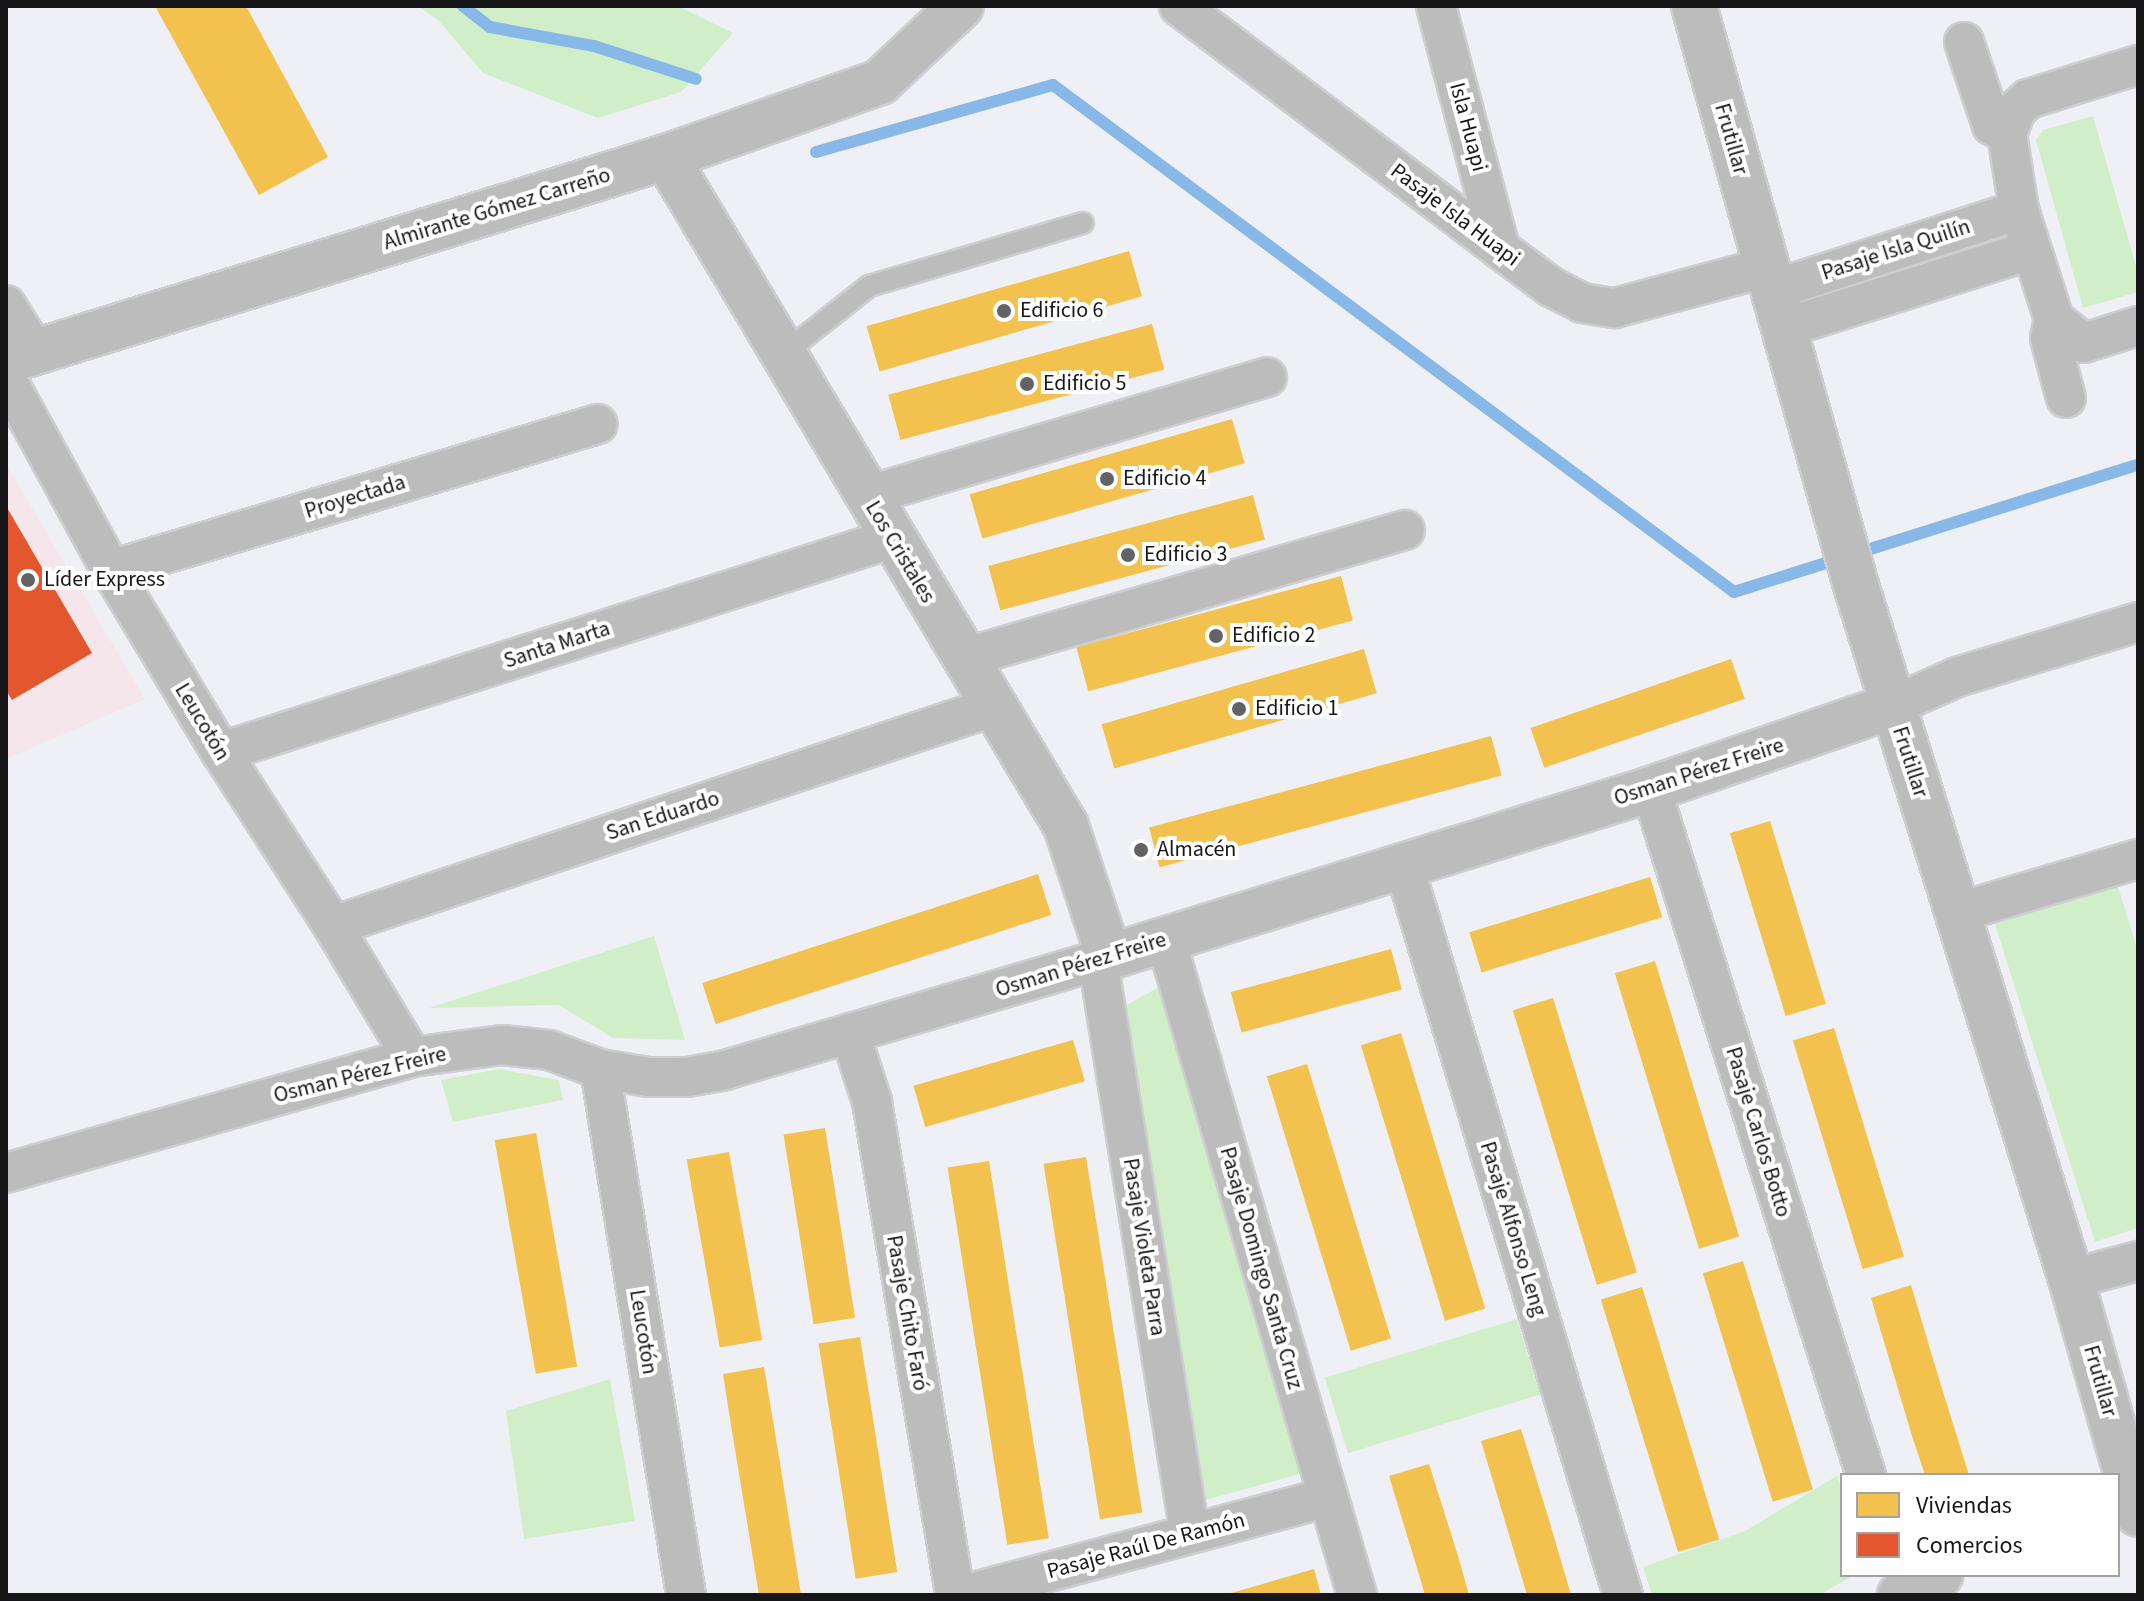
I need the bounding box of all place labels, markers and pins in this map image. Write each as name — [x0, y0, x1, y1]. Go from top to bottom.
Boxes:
place label: Edificio 6 — [1020, 298, 1104, 324]
marker: Edificio 6 — [995, 302, 1013, 320]
place label: Edificio 5 — [1043, 371, 1127, 397]
marker: Edificio 5 — [1018, 375, 1036, 393]
place label: Edificio 4 — [1123, 466, 1207, 492]
marker: Edificio 4 — [1098, 470, 1116, 488]
place label: Edificio 3 — [1144, 542, 1228, 568]
marker: Edificio 3 — [1119, 546, 1137, 564]
place label: Líder Express — [44, 567, 165, 593]
marker: Líder Express — [19, 571, 37, 589]
place label: Edificio 2 — [1232, 623, 1316, 649]
marker: Edificio 2 — [1207, 627, 1225, 645]
place label: Edificio 1 — [1255, 696, 1339, 722]
marker: Edificio 1 — [1230, 700, 1248, 718]
place label: Almacén — [1157, 837, 1236, 863]
marker: Almacén — [1132, 841, 1150, 859]

